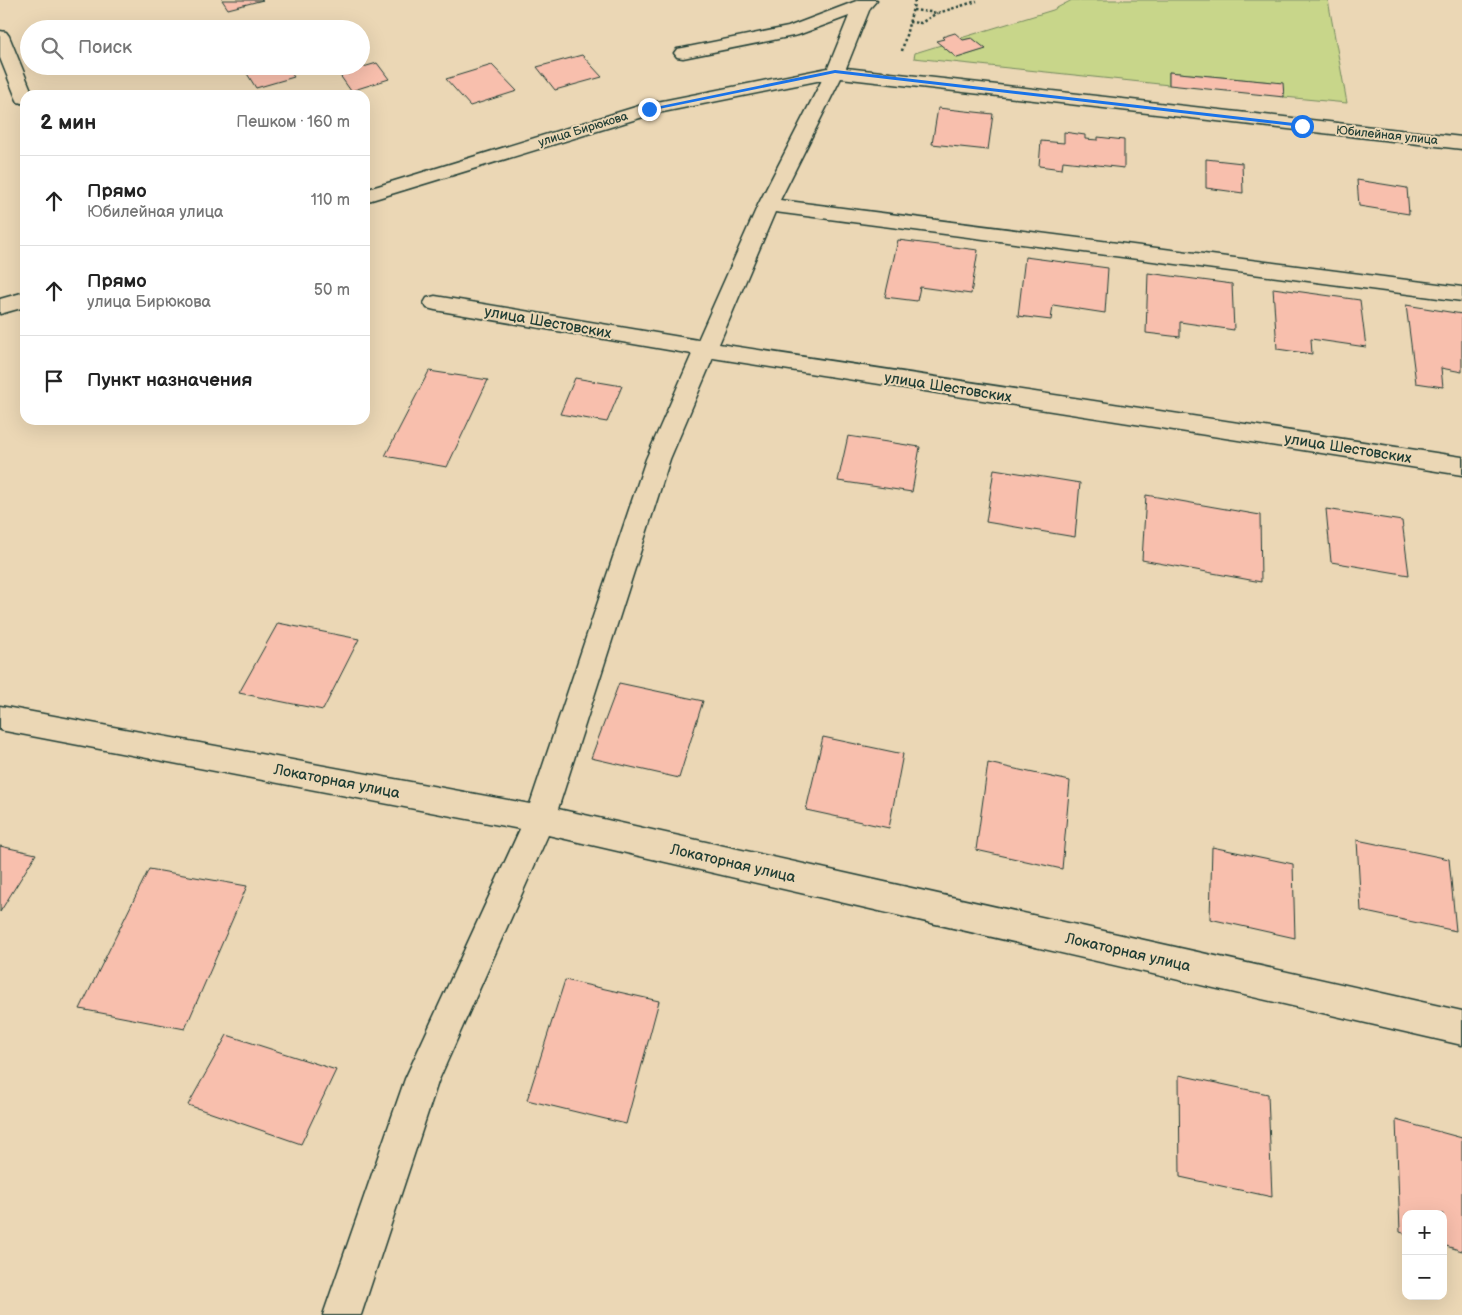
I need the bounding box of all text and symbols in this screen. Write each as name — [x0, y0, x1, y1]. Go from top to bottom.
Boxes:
search box — [20, 20, 370, 75]
icon: search — [38, 34, 66, 62]
text: Поиск — [78, 36, 132, 59]
route end — [638, 98, 661, 121]
street label: улица Бирюкова — [536, 109, 630, 150]
text: 2 мин — [40, 110, 96, 135]
text: Пешком · 160 m — [236, 113, 350, 132]
route start — [1291, 115, 1314, 138]
street label: Юбилейная улица — [1335, 123, 1439, 148]
text: Прямо — [87, 180, 147, 203]
icon: ahead — [40, 187, 68, 215]
text: 110 m — [311, 191, 350, 210]
text: Юбилейная улица — [87, 203, 224, 222]
text: Прямо — [87, 270, 147, 293]
icon: ahead — [40, 277, 68, 305]
text: 50 m — [314, 281, 350, 300]
text: улица Бирюкова — [87, 293, 211, 312]
street label: улица Шестовских — [483, 302, 613, 343]
icon: arrive — [40, 367, 68, 395]
street label: улица Шестовских — [883, 368, 1013, 407]
text: Пункт назначения — [87, 369, 252, 392]
street label: улица Шестовских — [1283, 429, 1413, 468]
street label: Локаторная улица — [271, 760, 402, 803]
street label: Локаторная улица — [667, 840, 798, 887]
street label: Локаторная улица — [1062, 929, 1193, 976]
map controls — [1402, 1210, 1447, 1300]
button: + — [1402, 1210, 1447, 1255]
button: − — [1402, 1255, 1447, 1300]

